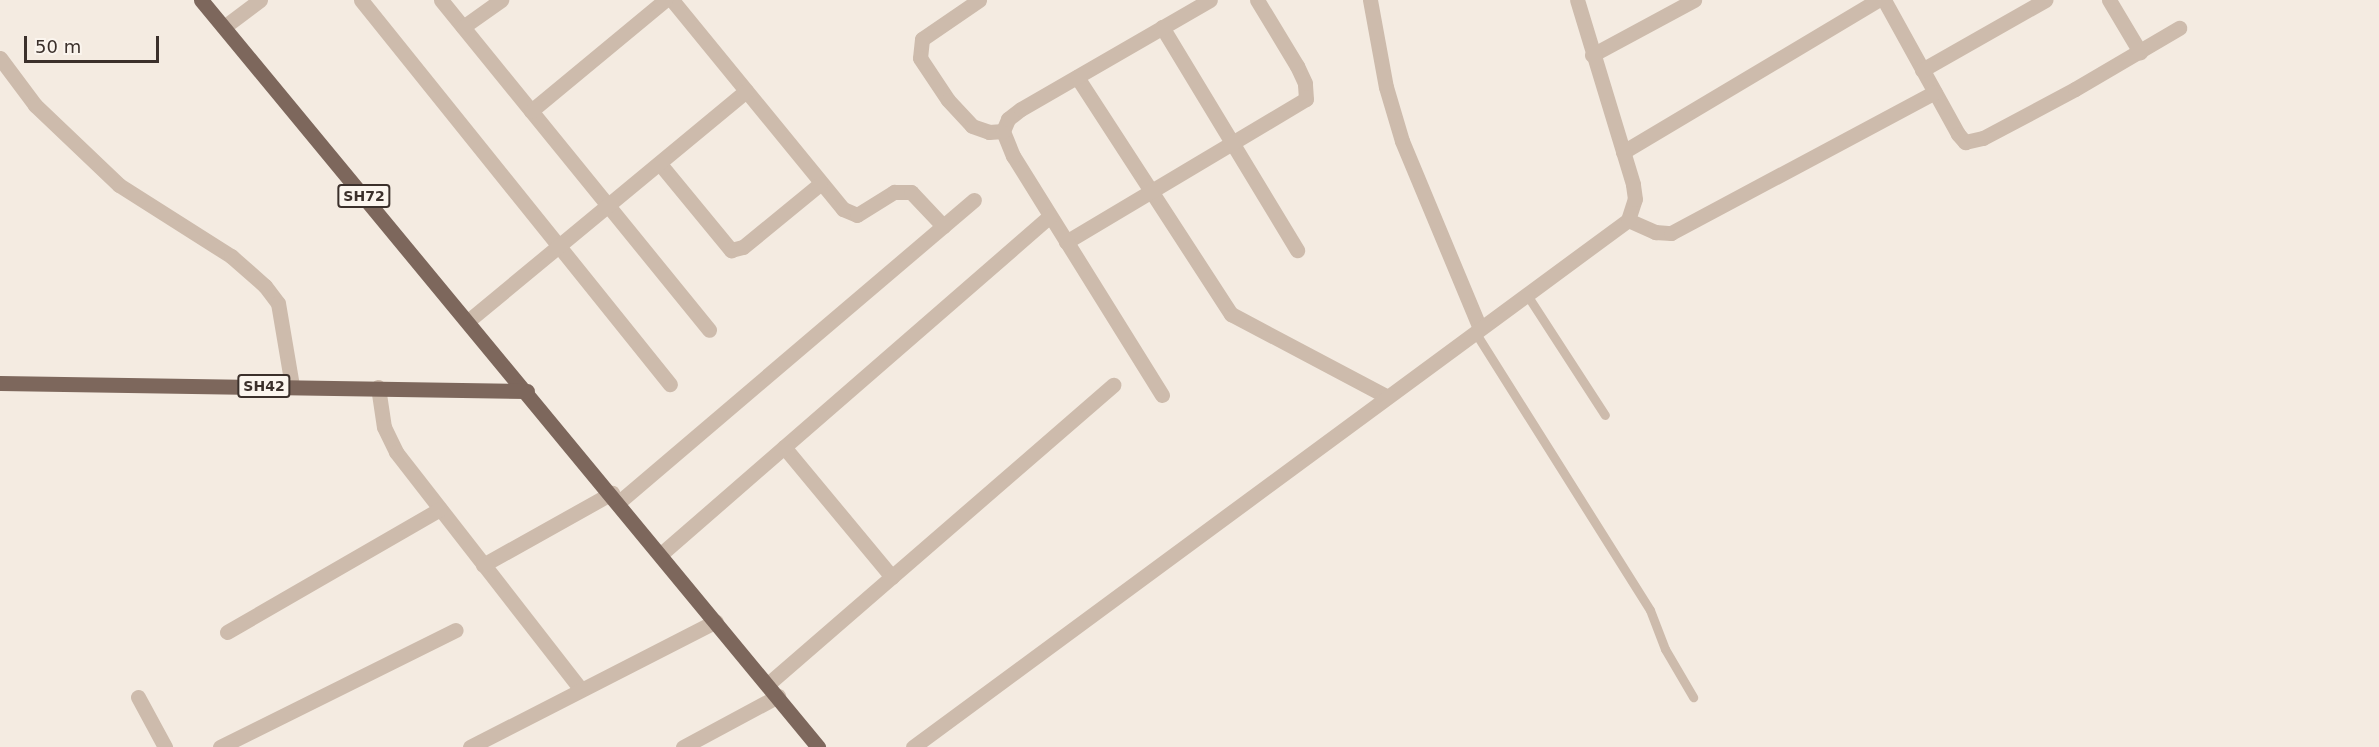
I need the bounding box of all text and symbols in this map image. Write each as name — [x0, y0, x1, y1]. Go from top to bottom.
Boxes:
scale bar — [27, 24, 162, 62]
text: 50 m — [35, 36, 81, 57]
road number: SH72 — [337, 185, 391, 207]
road number: SH42 — [237, 375, 291, 397]

